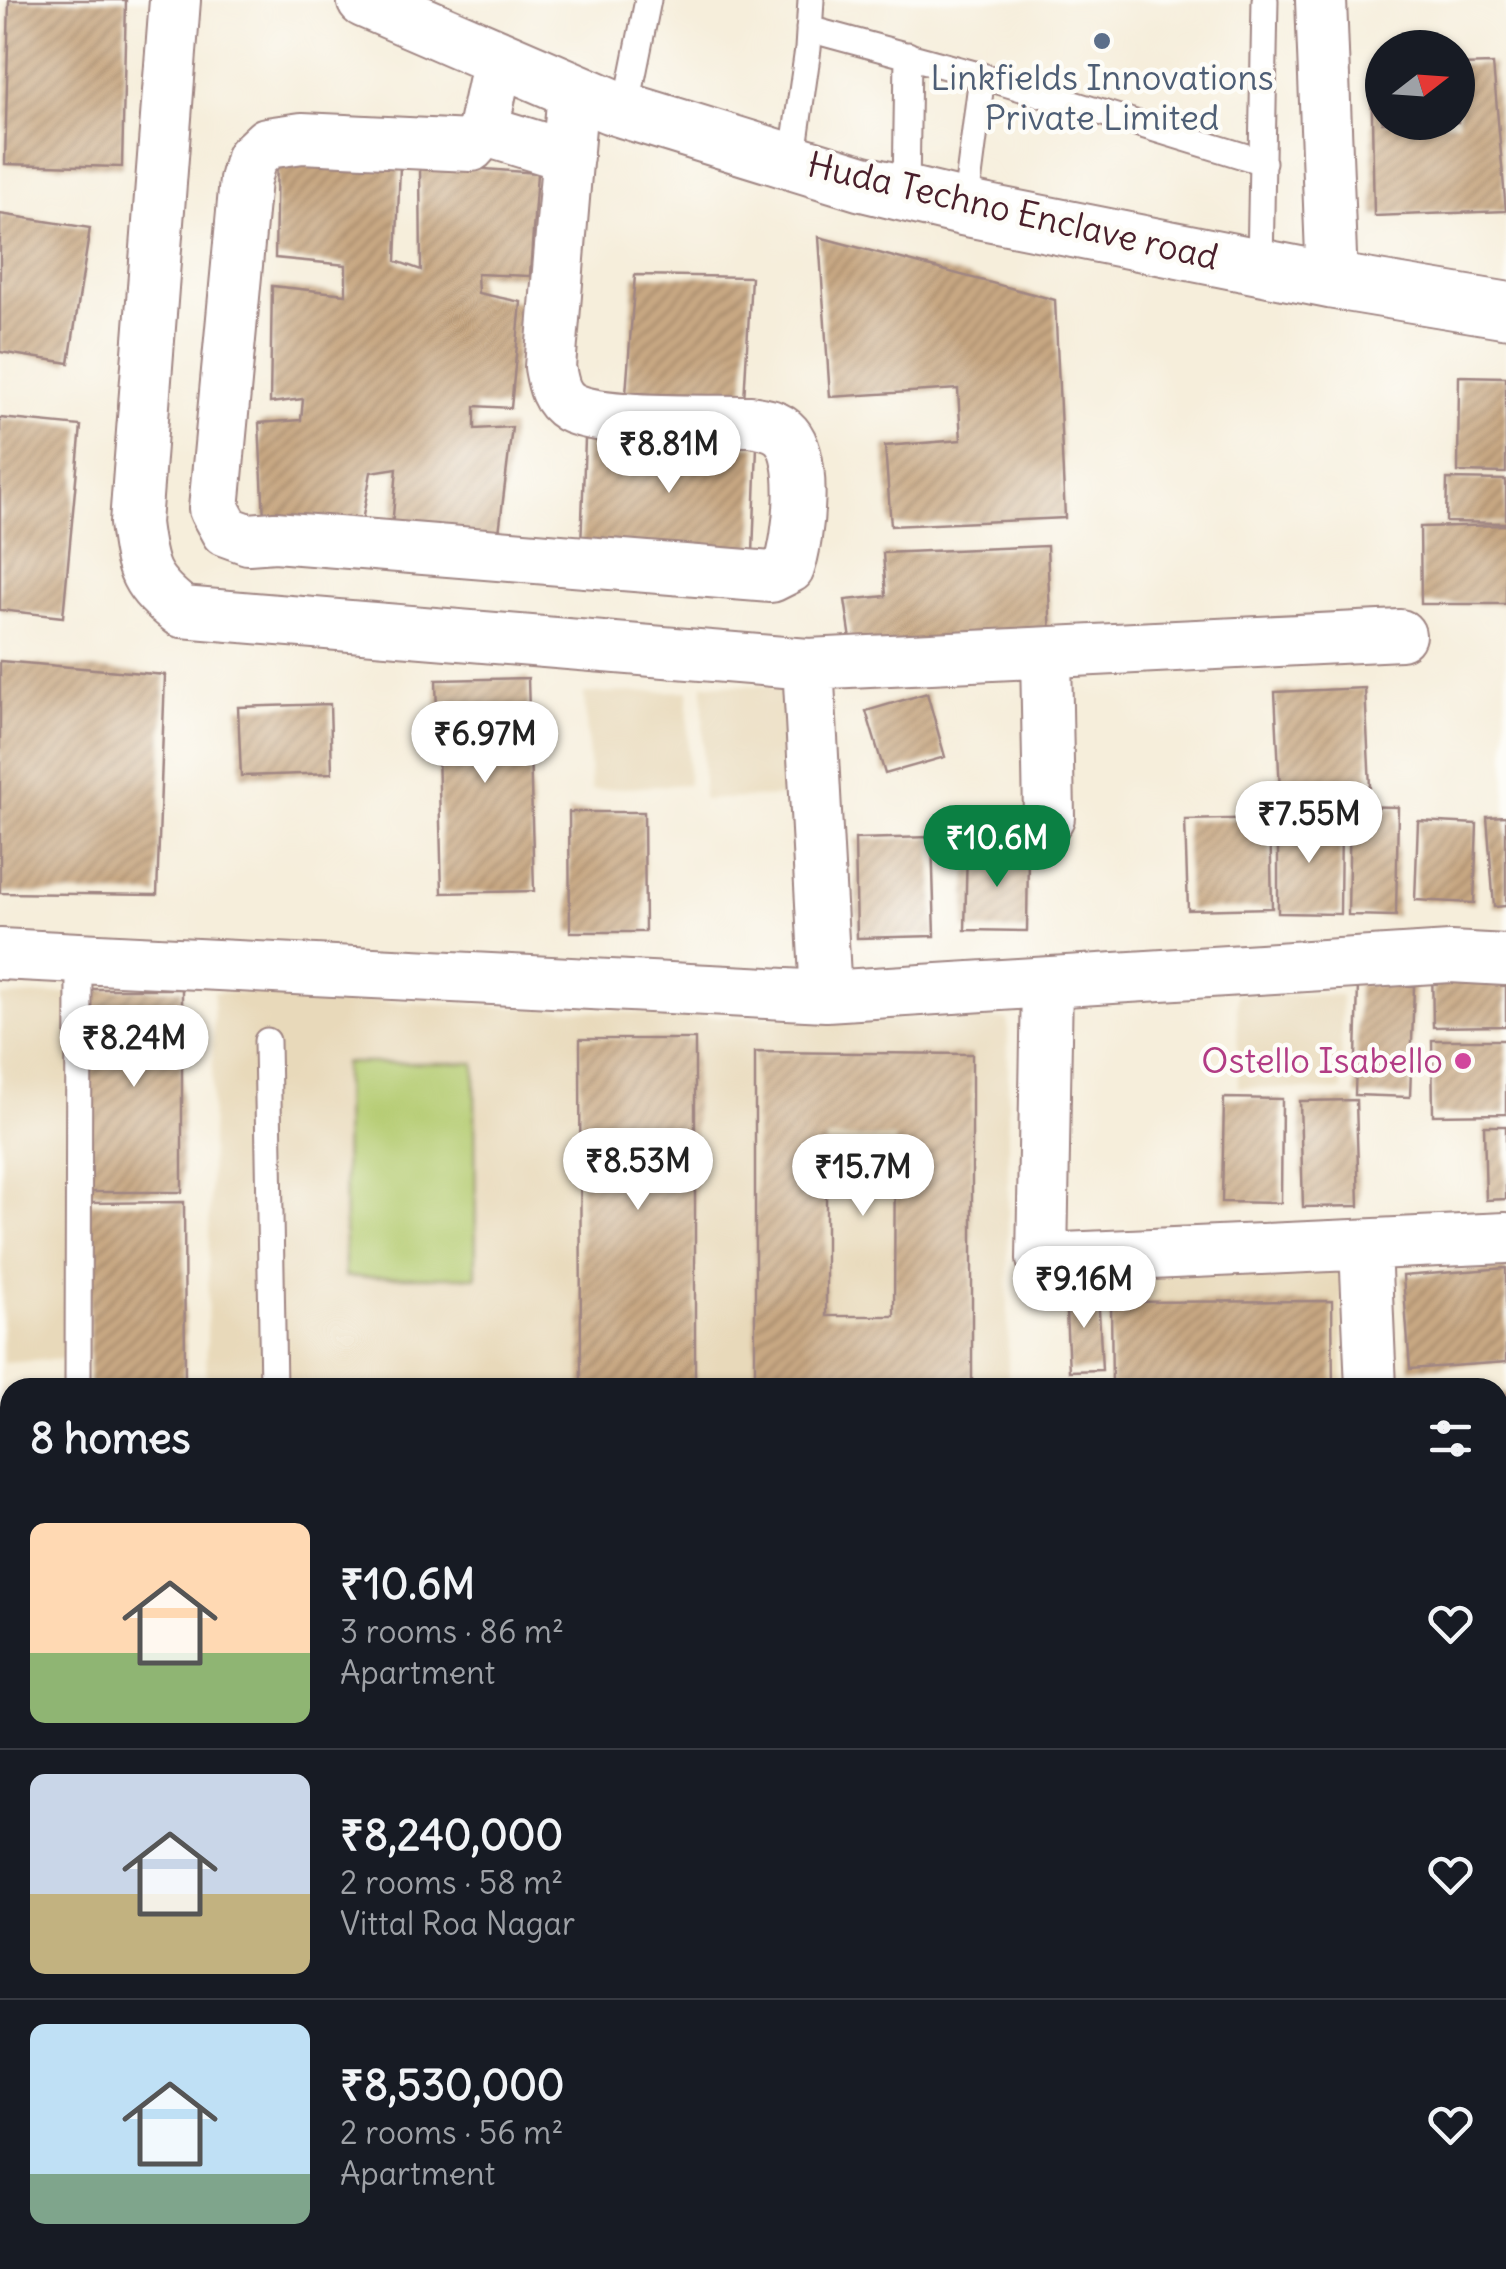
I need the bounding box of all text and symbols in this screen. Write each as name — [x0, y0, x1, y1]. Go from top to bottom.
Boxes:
marker: Linkfields Innovations Private Limited — [1091, 30, 1113, 52]
north arrow — [1365, 30, 1475, 140]
map controls — [1365, 30, 1475, 140]
place label: Linkfields Innovations Private Limited — [930, 55, 1274, 139]
street label: Huda Techno Enclave road — [804, 141, 1223, 279]
pin: ₹8.81M — [588, 411, 750, 496]
text: ₹8.81M — [619, 423, 719, 464]
pin: ₹6.97M — [404, 701, 566, 786]
text: ₹6.97M — [433, 713, 537, 754]
pin: ₹7.55M — [1228, 781, 1390, 866]
text: ₹7.55M — [1257, 793, 1361, 834]
pin: ₹10.6M — [916, 805, 1078, 890]
text: ₹10.6M — [945, 817, 1049, 858]
pin: ₹8.24M — [53, 1005, 215, 1090]
text: ₹8.24M — [82, 1017, 186, 1058]
place label: Ostello Isabello — [1201, 1038, 1443, 1082]
marker: Ostello Isabello — [1452, 1050, 1474, 1072]
pin: ₹8.53M — [557, 1128, 719, 1213]
pin: ₹15.7M — [782, 1134, 944, 1219]
text: ₹8.53M — [585, 1140, 691, 1181]
text: ₹15.7M — [814, 1146, 912, 1187]
pin: ₹9.16M — [1003, 1246, 1165, 1331]
text: ₹9.16M — [1035, 1258, 1133, 1299]
icon: filters — [1423, 1411, 1478, 1466]
text: 8 homes — [30, 1412, 191, 1464]
text: ₹10.6M — [340, 1558, 475, 1610]
icon: home — [110, 1563, 230, 1683]
icon: heart — [1423, 1596, 1478, 1651]
text: 3 rooms · 86 m² — [340, 1611, 564, 1652]
text: Apartment — [340, 1652, 495, 1693]
text: ₹8,240,000 — [340, 1809, 563, 1861]
icon: home — [110, 1814, 230, 1934]
icon: heart — [1423, 1847, 1478, 1902]
text: 2 rooms · 58 m² — [340, 1862, 563, 1903]
text: Vittal Roa Nagar — [340, 1903, 575, 1944]
text: ₹8,530,000 — [340, 2059, 564, 2111]
icon: home — [110, 2064, 230, 2184]
icon: heart — [1423, 2097, 1478, 2152]
text: 2 rooms · 56 m² — [340, 2112, 563, 2153]
text: Apartment — [340, 2153, 495, 2194]

